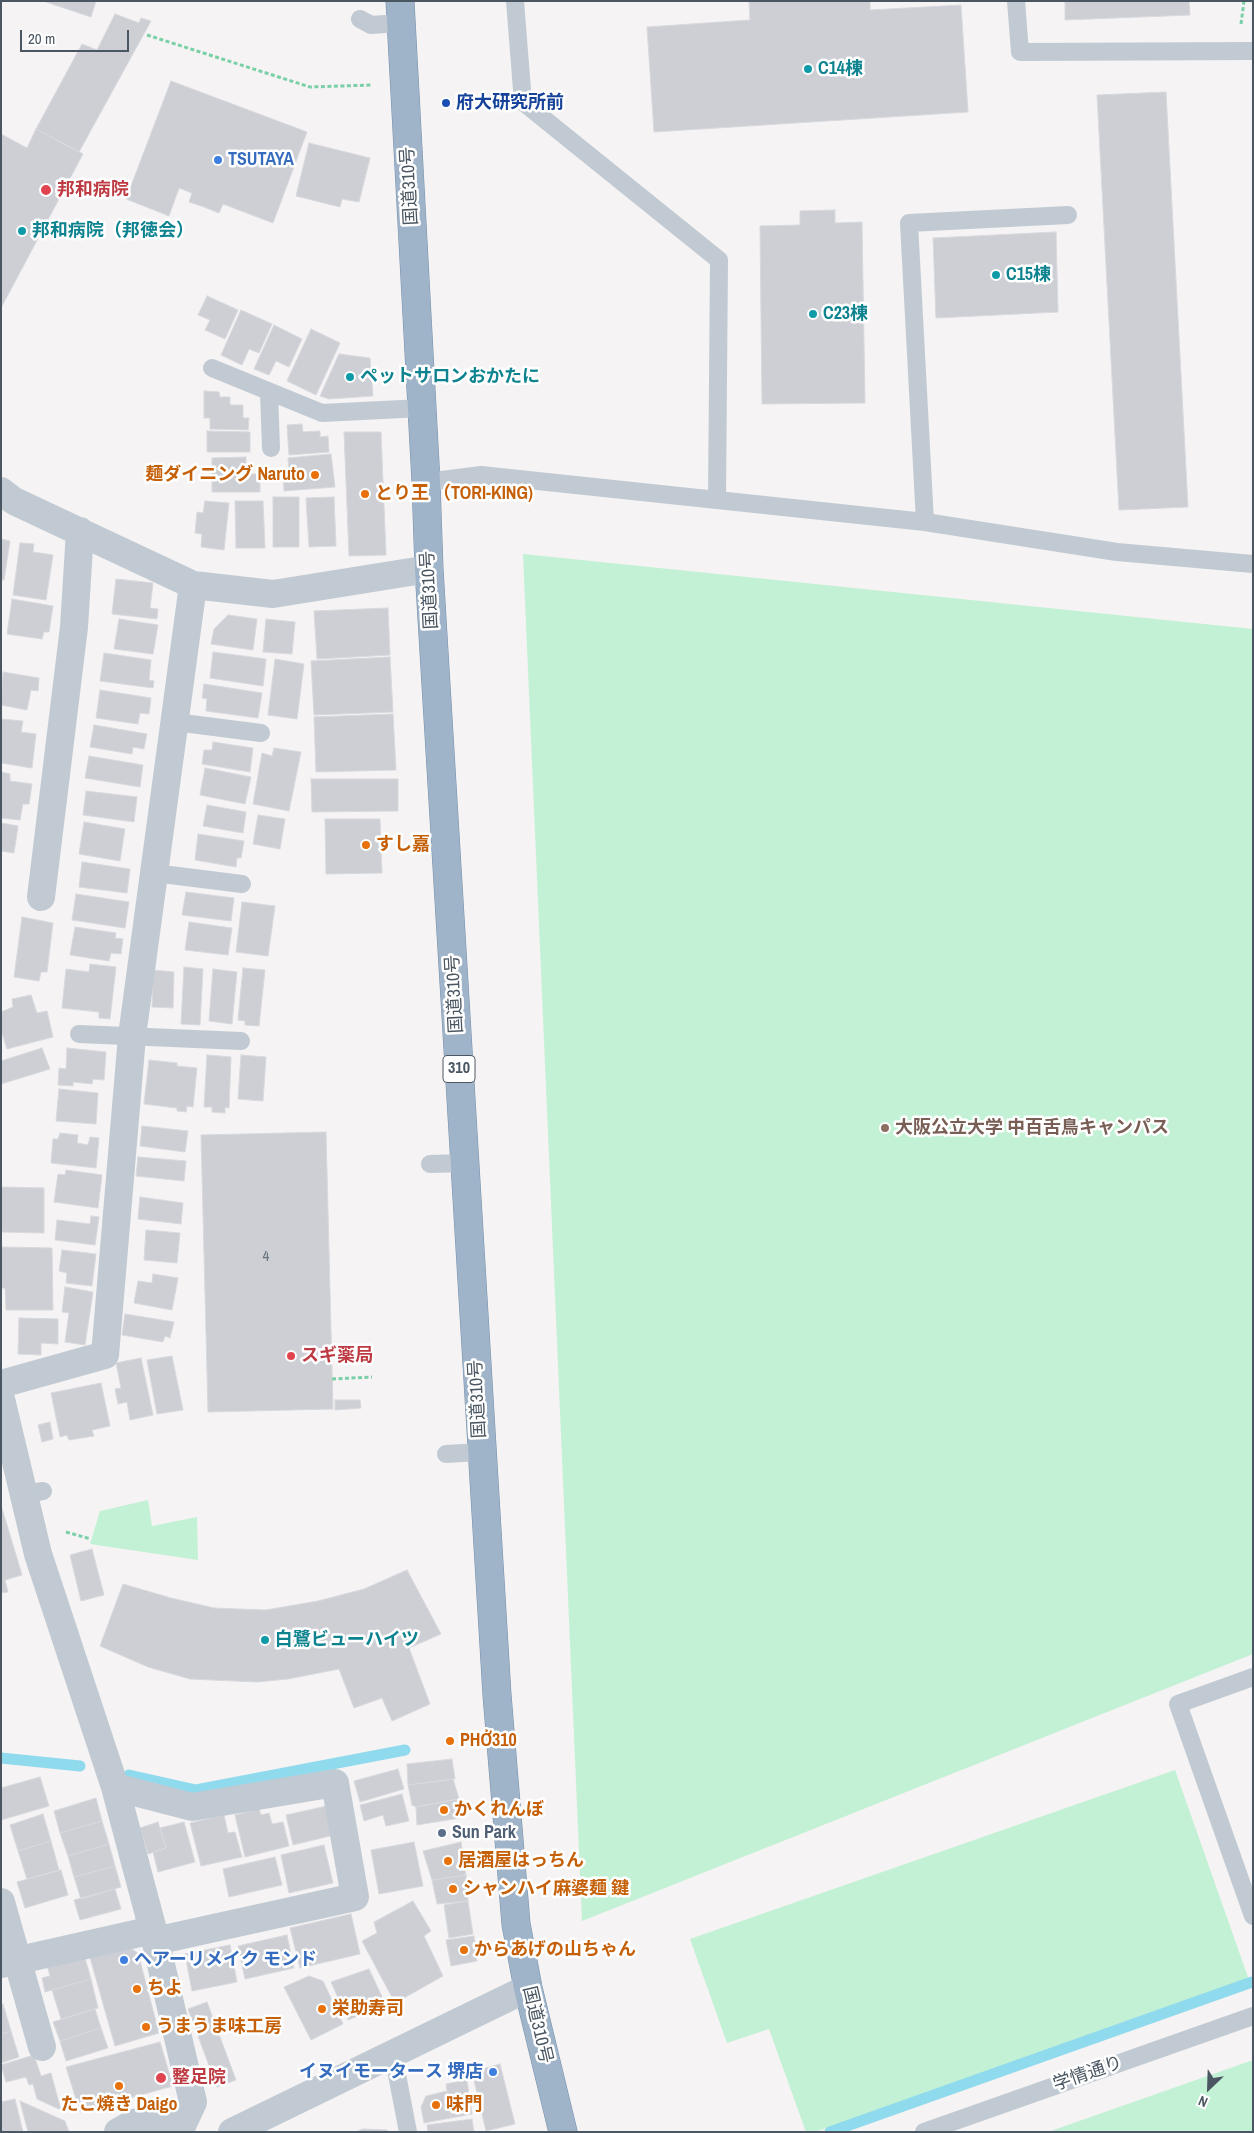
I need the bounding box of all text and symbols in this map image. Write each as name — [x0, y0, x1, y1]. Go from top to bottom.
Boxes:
scale bar — [22, 20, 131, 52]
text: 20 m — [28, 28, 55, 49]
place label: C14棟 — [818, 58, 863, 80]
marker: C14棟 — [802, 63, 814, 75]
place label: 府大研究所前 — [456, 92, 564, 114]
marker: 府大研究所前 — [440, 97, 452, 109]
street label: 国道310号 — [397, 146, 423, 226]
place label: TSUTAYA — [228, 149, 294, 171]
marker: TSUTAYA — [212, 154, 224, 166]
place label: 邦和病院 — [57, 179, 129, 201]
marker: 邦和病院 — [39, 183, 53, 197]
place label: 邦和病院（邦徳会） — [32, 220, 194, 242]
marker: 邦和病院（邦徳会） — [16, 225, 28, 237]
place label: C15棟 — [1006, 264, 1051, 286]
marker: C15棟 — [990, 269, 1002, 281]
place label: C23棟 — [823, 303, 868, 325]
marker: C23棟 — [807, 308, 819, 320]
place label: ペットサロンおかたに — [360, 366, 540, 388]
marker: ペットサロンおかたに — [344, 371, 356, 383]
place label: 麺ダイニング Naruto — [145, 464, 305, 486]
marker: 麺ダイニング Naruto — [309, 469, 321, 481]
place label: とり王 （TORI-KING) — [375, 483, 533, 505]
marker: とり王 （TORI-KING) — [359, 488, 371, 500]
street label: 国道310号 — [417, 550, 443, 630]
place label: すし嘉 — [376, 834, 430, 856]
marker: すし嘉 — [360, 839, 372, 851]
street label: 国道310号 — [442, 954, 468, 1034]
road number: 310 — [443, 1056, 475, 1082]
place label: 大阪公立大学 中百舌鳥キャンパス — [895, 1117, 1169, 1139]
marker: 大阪公立大学 中百舌鳥キャンパス — [879, 1122, 891, 1134]
house number: 4 — [263, 1248, 269, 1266]
place label: スギ薬局 — [301, 1345, 373, 1367]
marker: スギ薬局 — [285, 1350, 297, 1362]
street label: 国道310号 — [465, 1359, 491, 1439]
place label: 白鷺ビューハイツ — [275, 1629, 419, 1651]
marker: 白鷺ビューハイツ — [259, 1634, 271, 1646]
place label: PHỞ310 — [460, 1730, 517, 1752]
marker: PHỞ310 — [444, 1735, 456, 1747]
place label: かくれんぼ — [454, 1799, 544, 1821]
marker: かくれんぼ — [438, 1804, 450, 1816]
place label: Sun Park — [452, 1822, 516, 1844]
marker: Sun Park — [436, 1827, 448, 1839]
place label: 居酒屋はっちん — [458, 1850, 584, 1872]
marker: 居酒屋はっちん — [442, 1855, 454, 1867]
place label: シャンハイ麻婆麺 鍵 — [463, 1878, 629, 1900]
marker: シャンハイ麻婆麺 鍵 — [447, 1883, 459, 1895]
place label: からあげの山ちゃん — [474, 1939, 636, 1961]
marker: からあげの山ちゃん — [458, 1944, 470, 1956]
place label: ヘアーリメイク モンド — [134, 1949, 317, 1971]
marker: ヘアーリメイク モンド — [118, 1954, 130, 1966]
place label: ちよ — [147, 1978, 183, 2000]
marker: ちよ — [131, 1983, 143, 1995]
street label: 国道310号 — [518, 1984, 556, 2066]
place label: 栄助寿司 — [332, 1998, 404, 2020]
marker: 栄助寿司 — [316, 2003, 328, 2015]
place label: うまうま味工房 — [156, 2016, 282, 2038]
marker: うまうま味工房 — [140, 2021, 152, 2033]
street label: 学情通り — [1050, 2052, 1126, 2096]
place label: イヌイモータース 堺店 — [299, 2061, 483, 2083]
north arrow — [1184, 2063, 1234, 2113]
marker: イヌイモータース 堺店 — [487, 2066, 499, 2078]
place label: 整足院 — [172, 2067, 226, 2089]
marker: 整足院 — [154, 2071, 168, 2085]
marker: たこ焼き Daigo — [113, 2080, 125, 2092]
text: N — [1195, 2092, 1210, 2112]
place label: たこ焼き Daigo — [60, 2094, 178, 2116]
place label: 味門 — [446, 2094, 482, 2116]
marker: 味門 — [430, 2099, 442, 2111]

